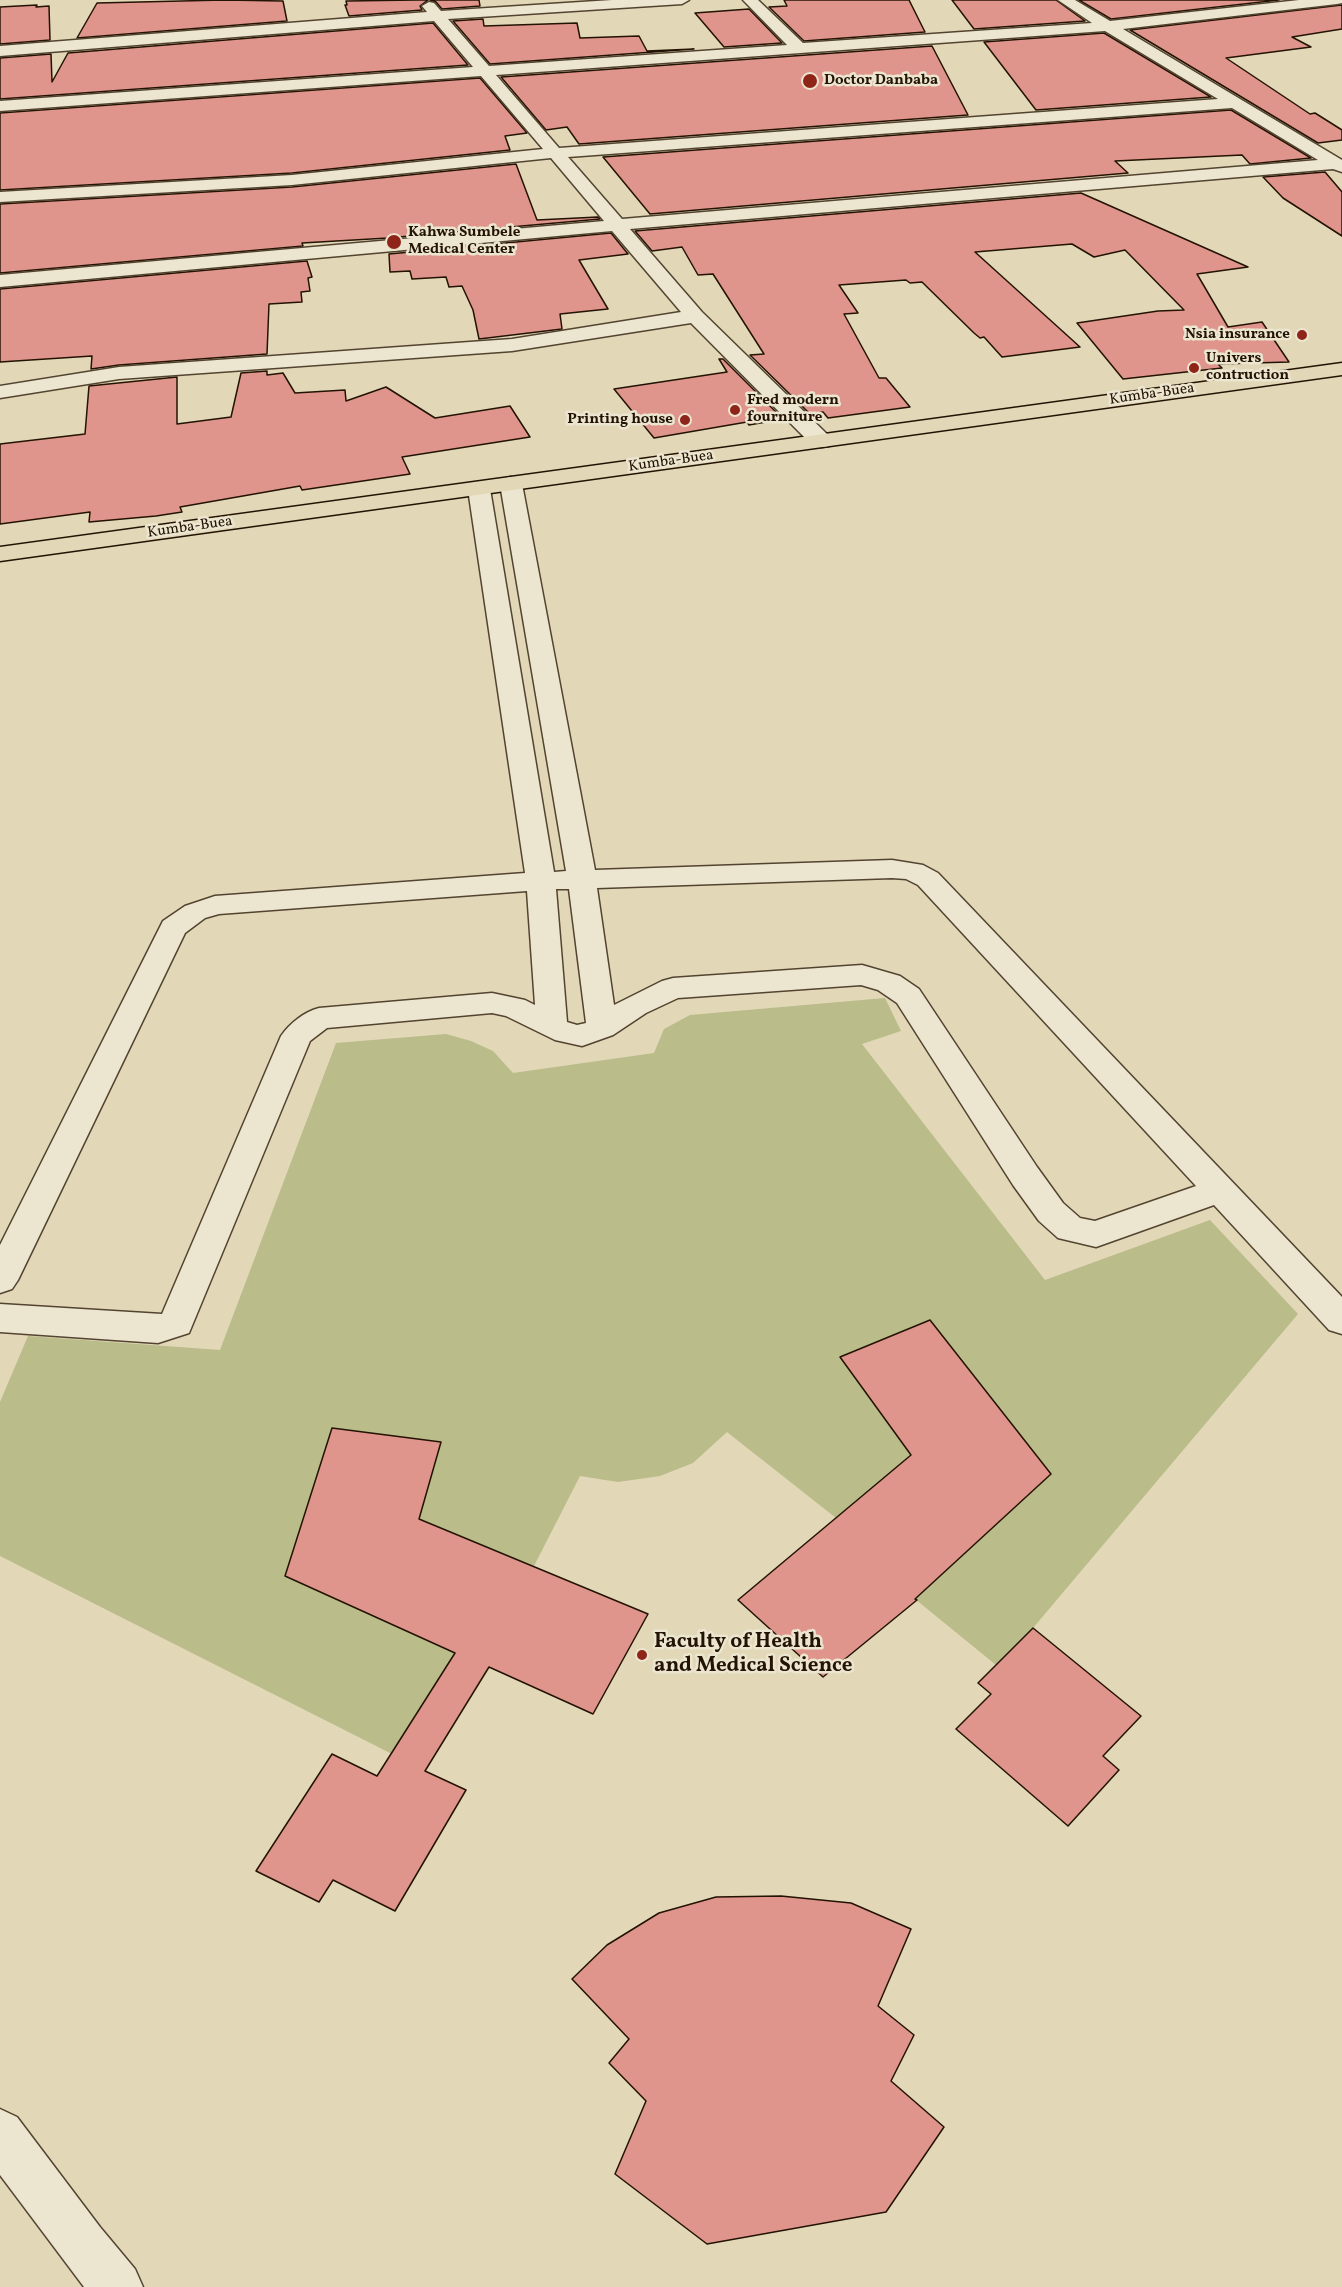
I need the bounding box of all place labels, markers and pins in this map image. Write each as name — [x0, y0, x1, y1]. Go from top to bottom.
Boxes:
marker: Doctor Danbaba — [801, 72, 819, 90]
place label: Doctor Danbaba — [824, 72, 938, 90]
place label: Kahwa Sumbele Medical Center — [408, 224, 520, 259]
marker: Kahwa Sumbele Medical Center — [385, 233, 403, 251]
place label: Nsia insurance — [1185, 326, 1290, 344]
marker: Nsia insurance — [1295, 328, 1309, 342]
place label: Univers contruction — [1206, 350, 1289, 385]
marker: Univers contruction — [1187, 361, 1201, 375]
place label: Fred modern fourniture — [747, 392, 839, 427]
marker: Fred modern fourniture — [728, 403, 742, 417]
place label: Printing house — [567, 411, 673, 429]
marker: Printing house — [678, 413, 692, 427]
place label: Faculty of Health and Medical Science — [654, 1630, 852, 1680]
marker: Faculty of Health and Medical Science — [635, 1648, 649, 1662]

